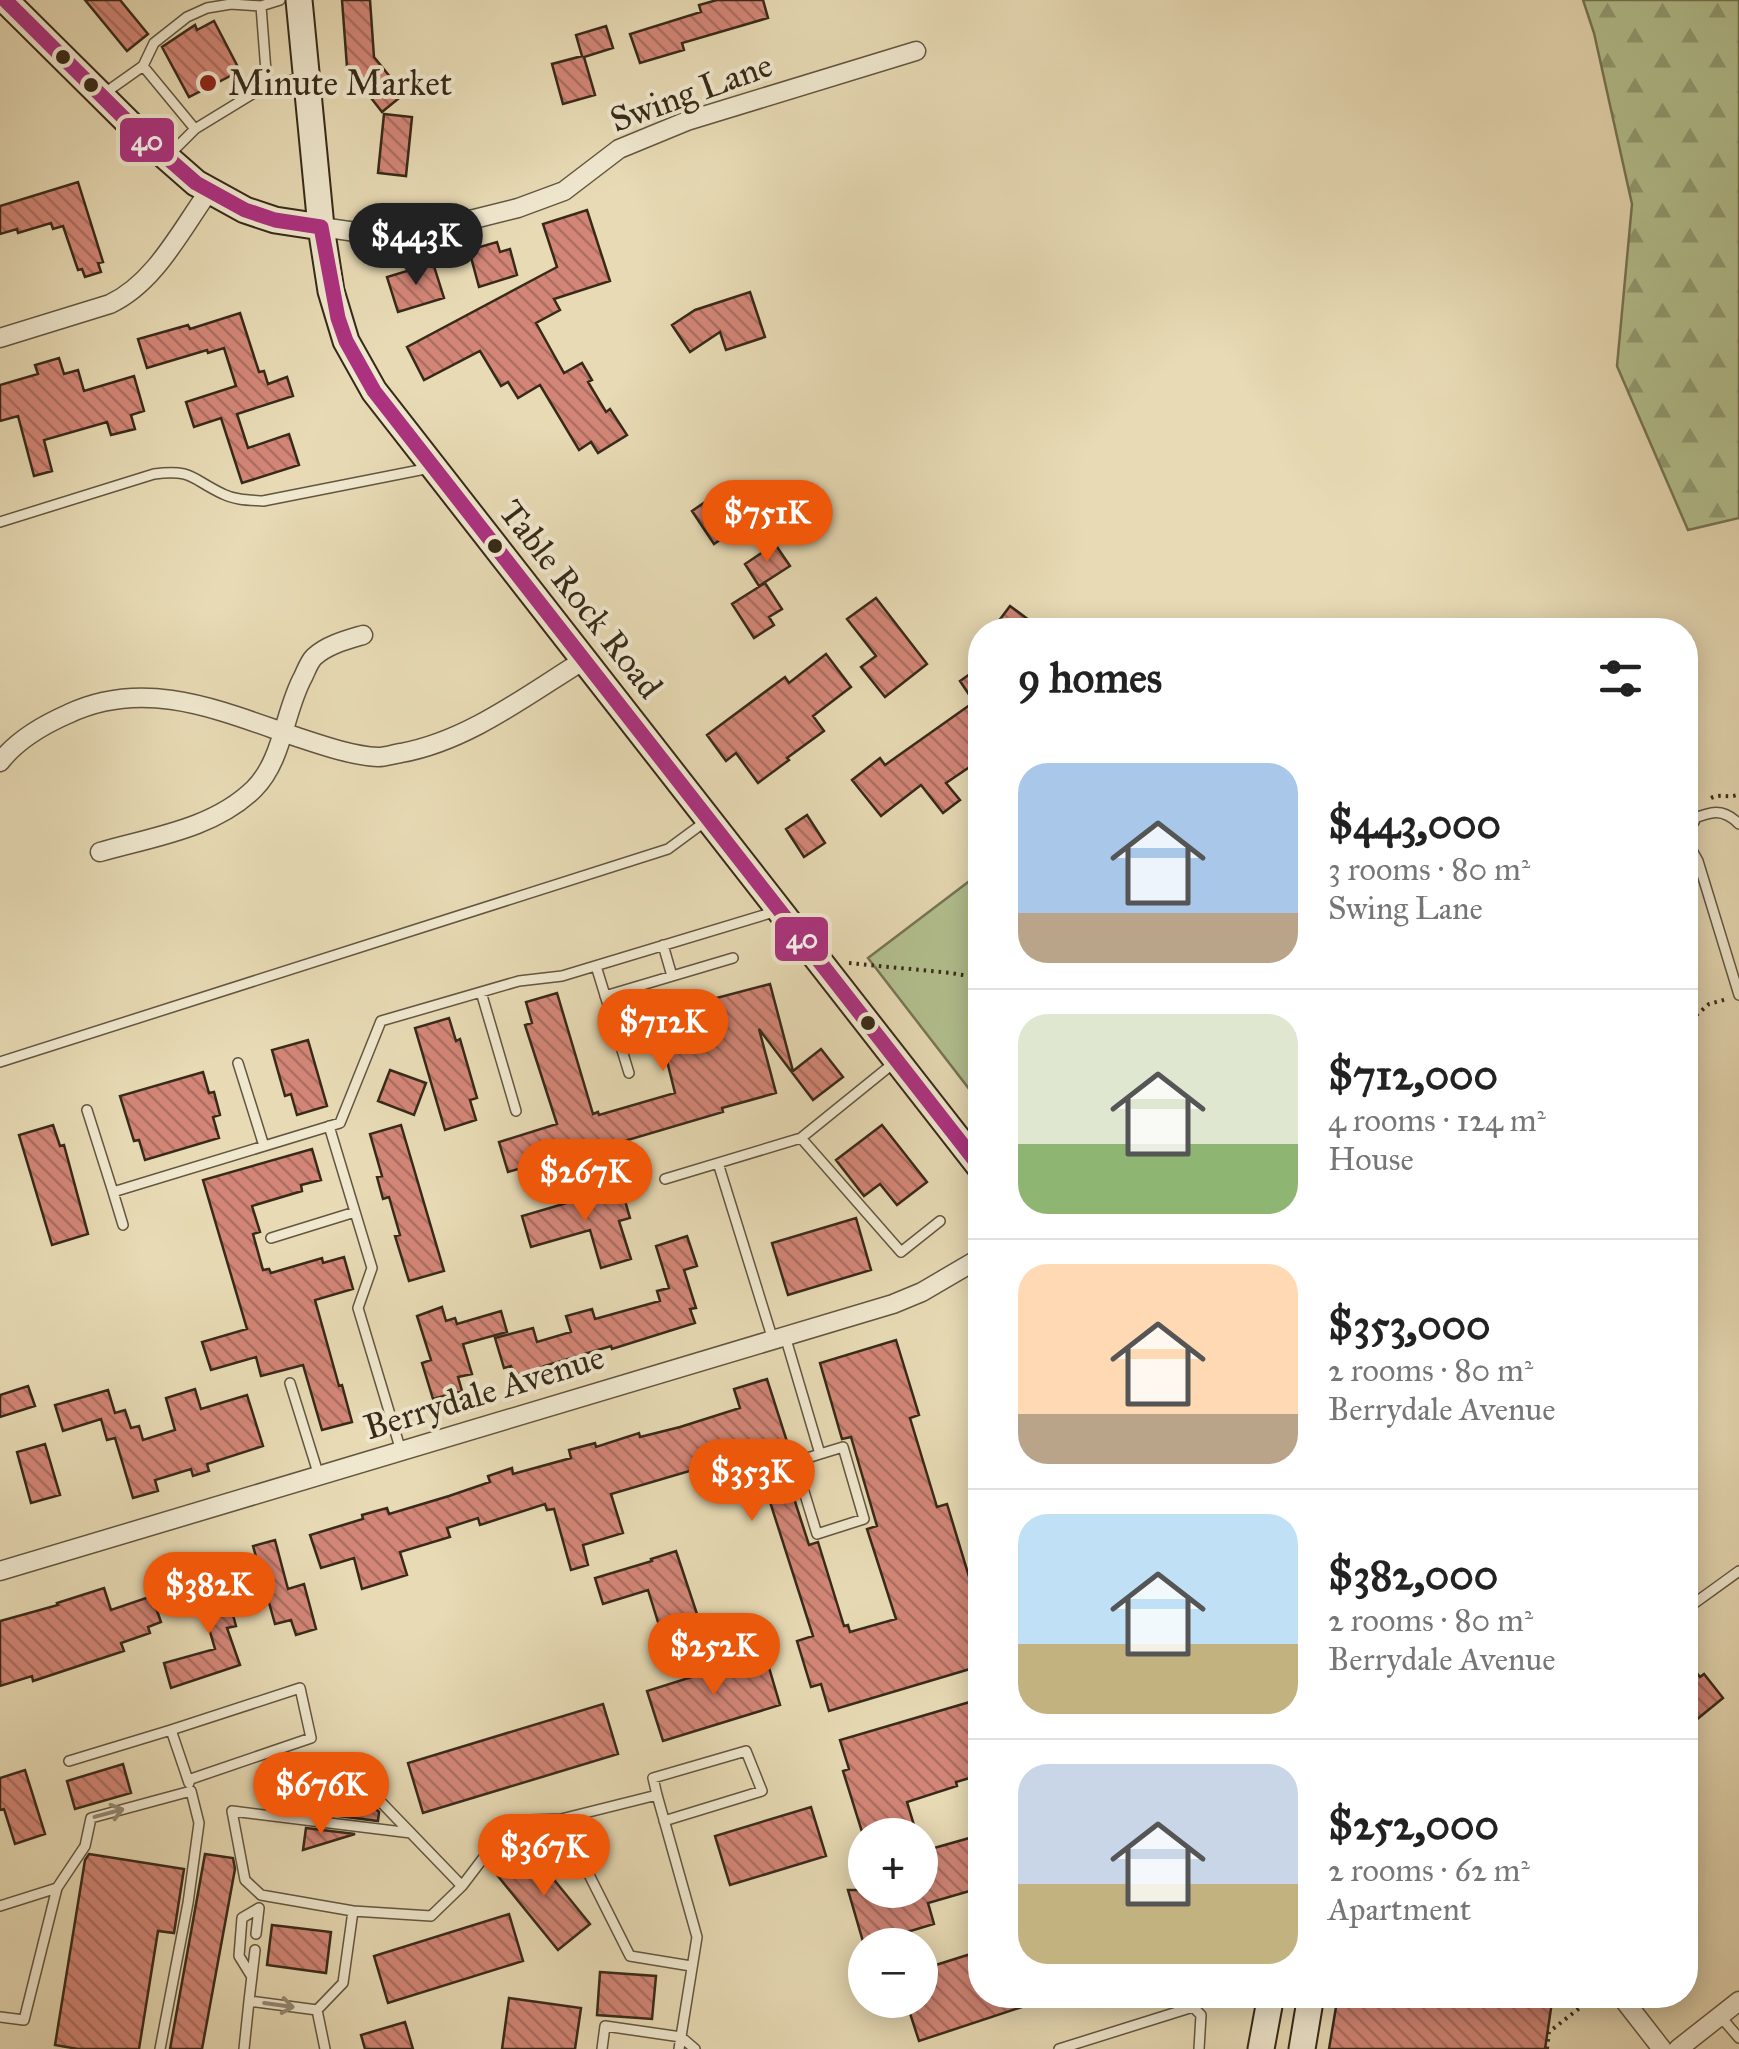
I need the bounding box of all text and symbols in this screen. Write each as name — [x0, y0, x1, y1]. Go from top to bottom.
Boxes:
street label: Swing Lane — [604, 43, 778, 142]
unlabelled marker — [53, 47, 73, 67]
place label: Minute Market — [228, 62, 452, 105]
marker: Minute Market — [197, 72, 219, 94]
unlabelled marker — [81, 75, 101, 95]
line badge: 40 — [118, 116, 176, 164]
text: 40 — [131, 123, 163, 158]
pin: $443K — [346, 203, 486, 288]
text: $443K — [371, 216, 461, 255]
pin: $751K — [697, 480, 837, 565]
street label: Table Rock Road — [490, 491, 672, 708]
text: $751K — [724, 493, 810, 532]
unlabelled marker — [485, 536, 505, 556]
icon: filters — [1593, 651, 1648, 706]
text: 9 homes — [1018, 652, 1162, 704]
text: $443,000 — [1328, 798, 1501, 850]
icon: home — [1098, 803, 1218, 923]
text: 3 rooms · 80 m² — [1328, 850, 1530, 889]
text: Swing Lane — [1328, 889, 1483, 928]
line badge: 40 — [773, 915, 830, 963]
text: 40 — [786, 921, 818, 956]
pin: $712K — [593, 989, 733, 1074]
text: $712K — [619, 1002, 707, 1041]
unlabelled marker — [858, 1013, 878, 1033]
text: $712,000 — [1328, 1049, 1498, 1101]
icon: home — [1098, 1054, 1218, 1174]
text: 4 rooms · 124 m² — [1328, 1101, 1546, 1140]
pin: $267K — [515, 1139, 655, 1224]
text: House — [1328, 1140, 1414, 1179]
text: $267K — [539, 1152, 631, 1191]
text: $353,000 — [1328, 1299, 1491, 1351]
icon: home — [1098, 1304, 1218, 1424]
street label: Berrydale Avenue — [359, 1336, 609, 1449]
text: 2 rooms · 80 m² — [1328, 1351, 1533, 1390]
text: Berrydale Avenue — [1328, 1390, 1556, 1429]
pin: $353K — [682, 1439, 822, 1524]
text: $353K — [711, 1452, 793, 1491]
text: $382,000 — [1328, 1549, 1498, 1601]
pin: $382K — [139, 1552, 279, 1637]
icon: home — [1098, 1554, 1218, 1674]
text: $382K — [165, 1565, 253, 1604]
text: 2 rooms · 80 m² — [1328, 1601, 1533, 1640]
pin: $252K — [644, 1613, 784, 1698]
text: $252K — [670, 1626, 758, 1665]
text: Berrydale Avenue — [1328, 1640, 1556, 1679]
pin: $676K — [251, 1752, 391, 1837]
text: $676K — [275, 1765, 367, 1804]
text: $252,000 — [1328, 1799, 1499, 1851]
one-way arrow — [93, 1803, 124, 1822]
icon: home — [1098, 1804, 1218, 1924]
pin: $367K — [474, 1814, 614, 1899]
map controls — [848, 1818, 938, 2018]
button: + — [848, 1818, 938, 1908]
text: $367K — [500, 1827, 588, 1866]
text: 2 rooms · 62 m² — [1328, 1851, 1530, 1890]
text: Apartment — [1328, 1890, 1471, 1929]
button: − — [848, 1928, 938, 2018]
one-way arrow — [262, 1996, 295, 2015]

